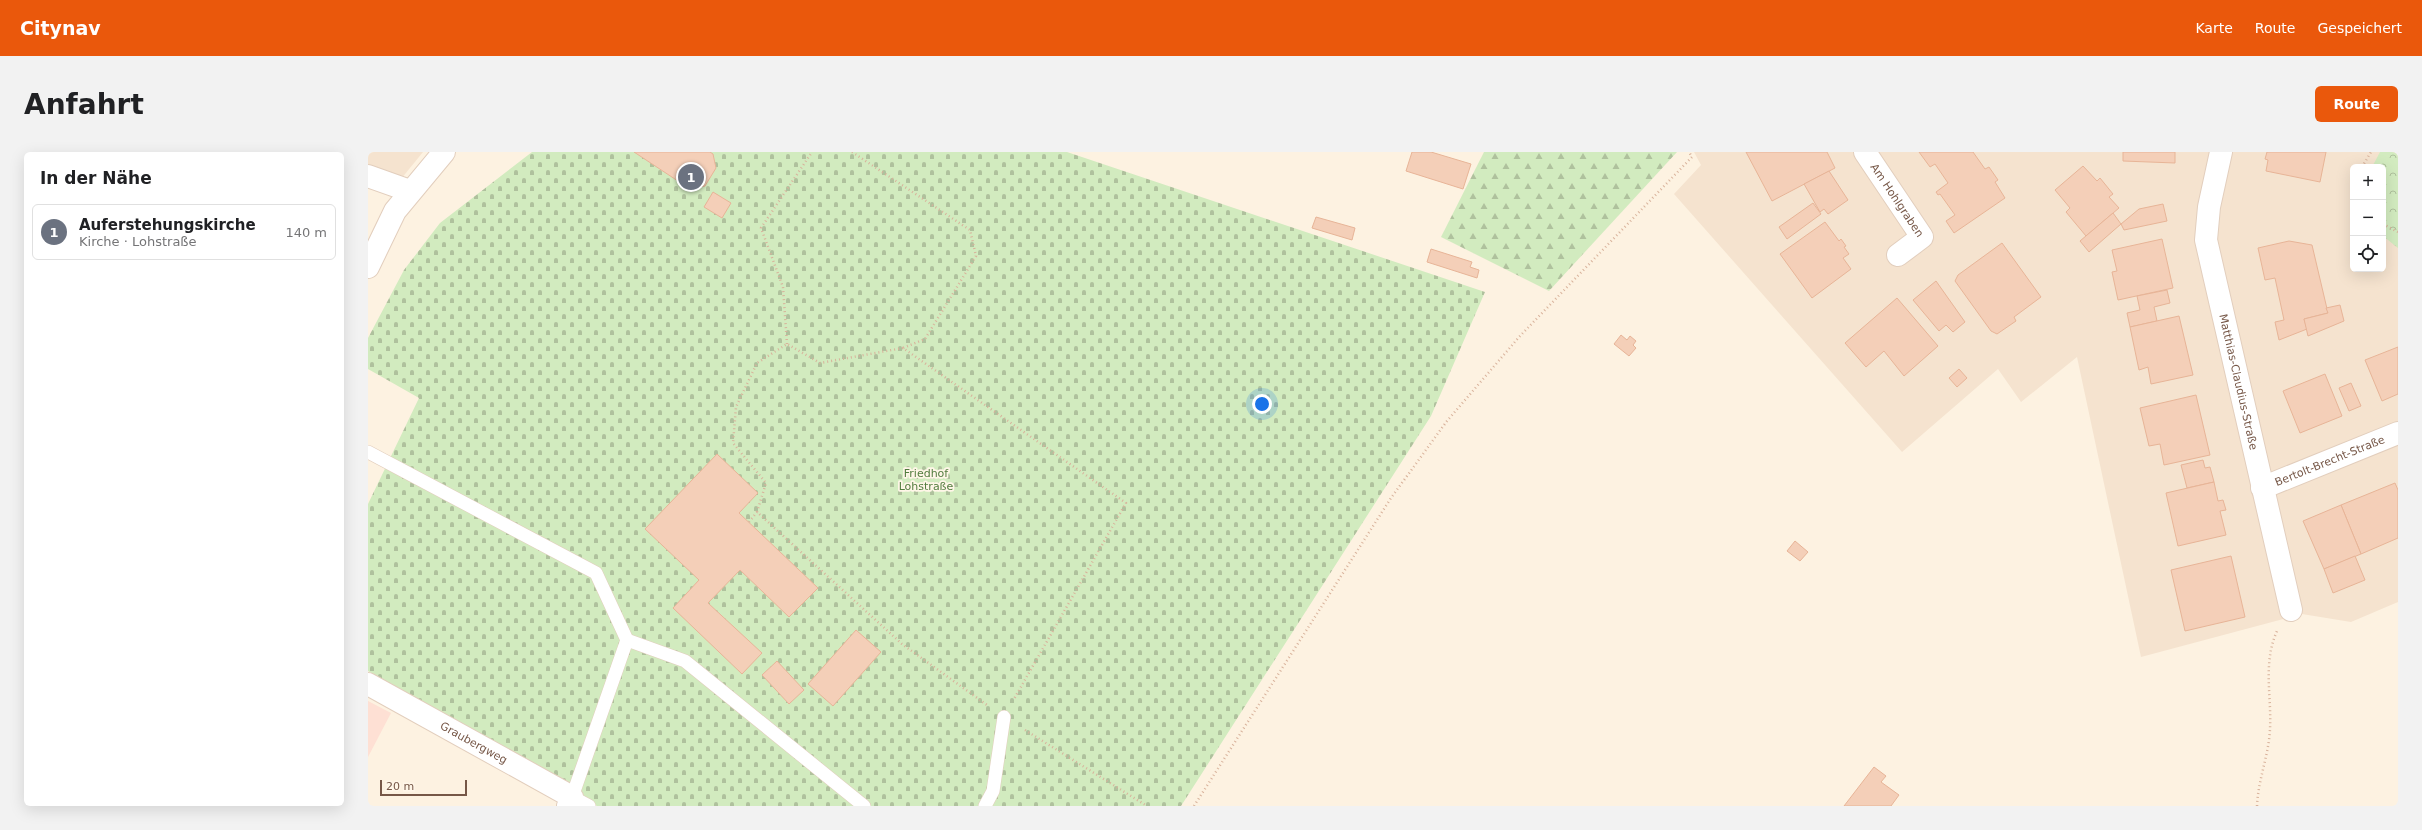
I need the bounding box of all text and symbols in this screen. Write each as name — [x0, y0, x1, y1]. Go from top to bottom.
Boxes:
text: Citynav — [20, 17, 101, 39]
text: Karte — [2195, 20, 2233, 36]
text: Route — [2255, 20, 2295, 36]
text: Gespeichert — [2317, 20, 2402, 36]
button: Route — [2315, 86, 2398, 122]
text: Anfahrt — [24, 88, 144, 121]
street label: Am Hohlgraben — [1868, 161, 1926, 240]
pin: 1 — [678, 162, 704, 192]
map controls — [2350, 164, 2386, 272]
button: + — [2350, 164, 2386, 200]
text: In der Nähe — [40, 168, 152, 188]
button: − — [2350, 200, 2386, 236]
text: Auferstehungskirche — [79, 216, 256, 234]
text: 1 — [49, 225, 59, 240]
text: 140 m — [285, 225, 327, 240]
text: Kirche · Lohstraße — [79, 234, 197, 249]
button: locate — [2350, 236, 2386, 272]
street label: Matthias-Claudius-Straße — [2216, 313, 2260, 451]
your location — [1252, 394, 1272, 414]
street label: Bertolt-Brecht-Straße — [2273, 433, 2387, 489]
park label: Friedhof Lohstraße — [899, 467, 954, 493]
street label: Graubergweg — [438, 719, 509, 767]
scale bar — [380, 778, 467, 797]
text: 20 m — [386, 780, 414, 793]

